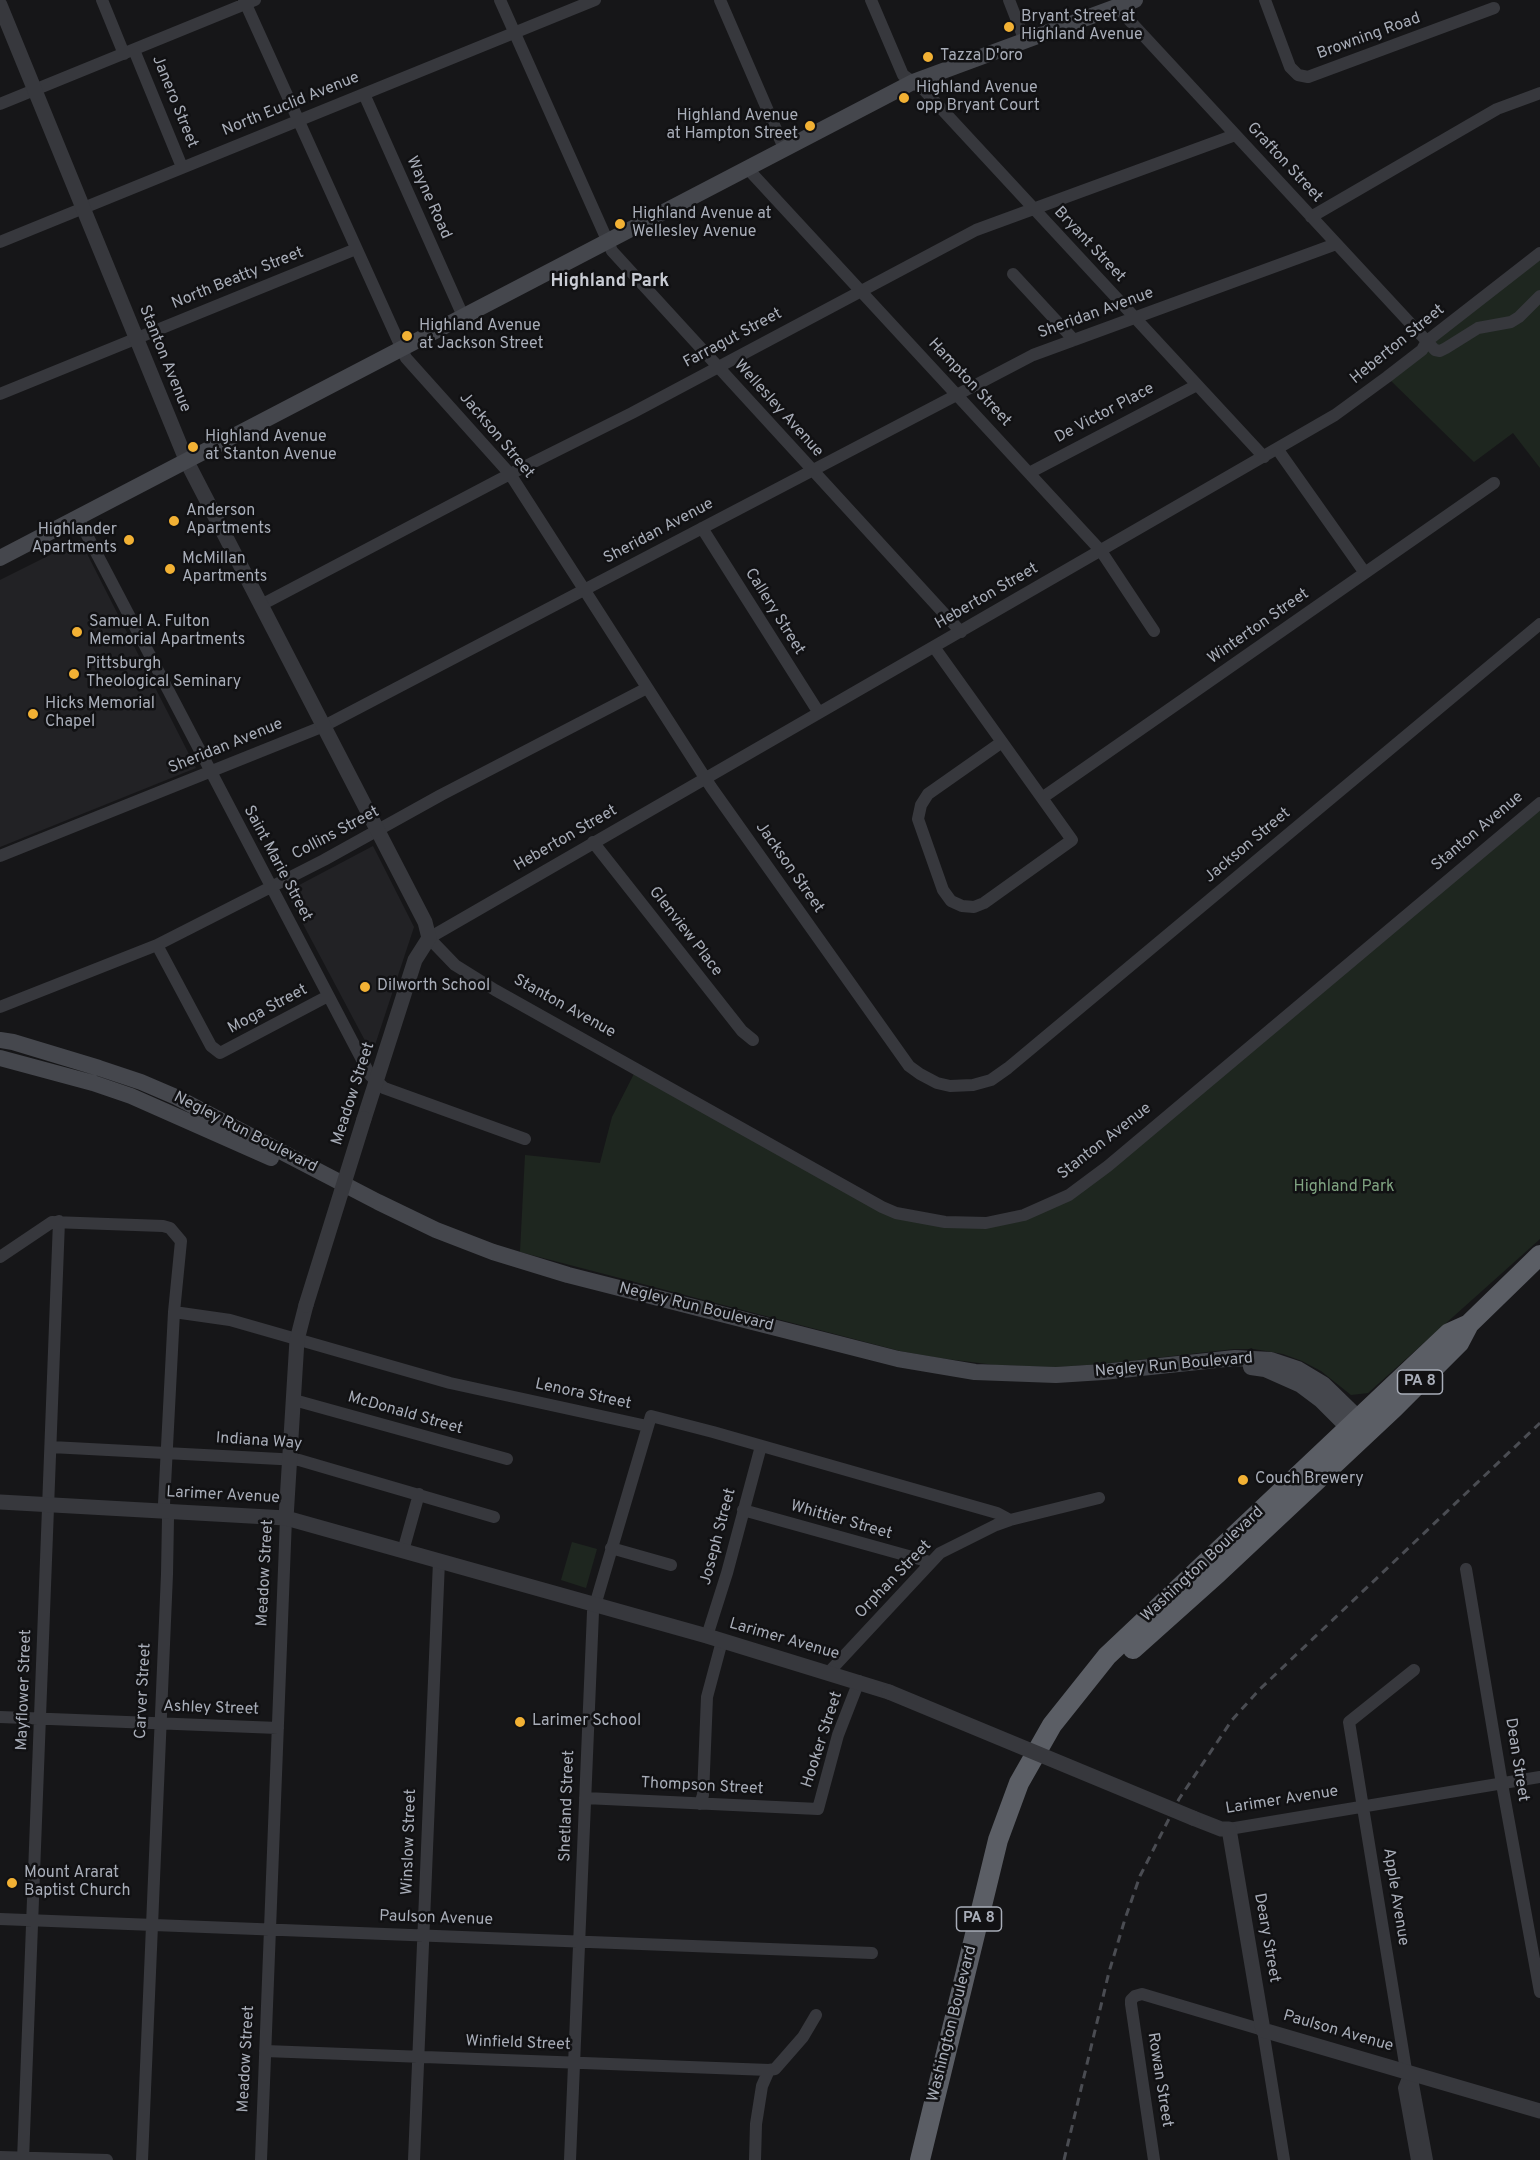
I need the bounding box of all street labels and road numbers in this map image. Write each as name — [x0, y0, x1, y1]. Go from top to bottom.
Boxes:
street label: Browning Road — [1315, 9, 1423, 65]
street label: Janero Street — [147, 53, 201, 151]
street label: North Euclid Avenue — [220, 69, 362, 141]
street label: Grafton Street — [1242, 119, 1326, 207]
street label: Wayne Road — [401, 154, 455, 242]
street label: Bryant Street — [1049, 203, 1129, 287]
street label: North Beatty Street — [169, 244, 307, 314]
street label: Sheridan Avenue — [1036, 284, 1156, 344]
street label: Heberton Street — [1347, 301, 1449, 389]
street label: Stanton Avenue — [134, 303, 194, 415]
street label: Farragut Street — [680, 305, 786, 373]
street label: Hampton Street — [923, 335, 1015, 431]
street label: Wellesley Avenue — [729, 356, 827, 462]
street label: De Victor Place — [1052, 380, 1158, 448]
street label: Jackson Street — [454, 389, 538, 483]
street label: Sheridan Avenue — [601, 495, 717, 569]
street label: Heberton Street — [932, 560, 1042, 634]
street label: Callery Street — [740, 565, 808, 659]
street label: Winterton Street — [1205, 585, 1313, 669]
street label: Sheridan Avenue — [166, 715, 286, 779]
street label: Stanton Avenue — [1428, 788, 1528, 876]
street label: Heberton Street — [511, 802, 621, 876]
street label: Saint Marie Street — [238, 803, 316, 925]
street label: Collins Street — [289, 803, 383, 865]
street label: Jackson Street — [1201, 804, 1295, 888]
street label: Jackson Street — [751, 819, 827, 917]
street label: Glenview Place — [644, 883, 726, 981]
street label: Stanton Avenue — [510, 971, 618, 1043]
street label: Moga Street — [225, 981, 311, 1039]
street label: Meadow Street — [328, 1040, 380, 1148]
street label: Negley Run Boulevard — [170, 1088, 320, 1178]
street label: Stanton Avenue — [1054, 1099, 1156, 1185]
street label: Negley Run Boulevard — [617, 1279, 775, 1337]
street label: Negley Run Boulevard — [1094, 1350, 1254, 1382]
road number: PA 8 — [1398, 1370, 1442, 1394]
street label: Lenora Street — [533, 1375, 633, 1415]
street label: McDonald Street — [345, 1388, 465, 1440]
street label: Indiana Way — [215, 1429, 303, 1455]
street label: Larimer Avenue — [166, 1483, 280, 1509]
street label: Joseph Street — [697, 1486, 741, 1588]
street label: Whittier Street — [788, 1497, 894, 1545]
street label: Washington Boulevard — [1138, 1503, 1268, 1627]
street label: Meadow Street — [254, 1519, 278, 1627]
street label: Orphan Street — [852, 1537, 936, 1623]
street label: Larimer Avenue — [727, 1615, 841, 1665]
street label: Mayflower Street — [13, 1629, 37, 1751]
street label: Carver Street — [132, 1642, 156, 1740]
street label: Hooker Street — [798, 1689, 848, 1791]
street label: Ashley Street — [163, 1698, 259, 1720]
street label: Dean Street — [1500, 1717, 1532, 1803]
street label: Shetland Street — [556, 1750, 580, 1862]
street label: Thompson Street — [640, 1774, 764, 1800]
street label: Larimer Avenue — [1224, 1783, 1340, 1819]
street label: Winslow Street — [399, 1789, 421, 1895]
street label: Apple Avenue — [1378, 1847, 1412, 1947]
street label: Deary Street — [1249, 1892, 1283, 1984]
street label: Paulson Avenue — [379, 1907, 493, 1931]
road number: PA 8 — [956, 1907, 1002, 1931]
street label: Washington Boulevard — [924, 1944, 982, 2104]
street label: Meadow Street — [235, 2005, 259, 2113]
street label: Paulson Avenue — [1281, 2007, 1395, 2057]
street label: Rowan Street — [1142, 2031, 1176, 2129]
street label: Winfield Street — [465, 2033, 571, 2055]

